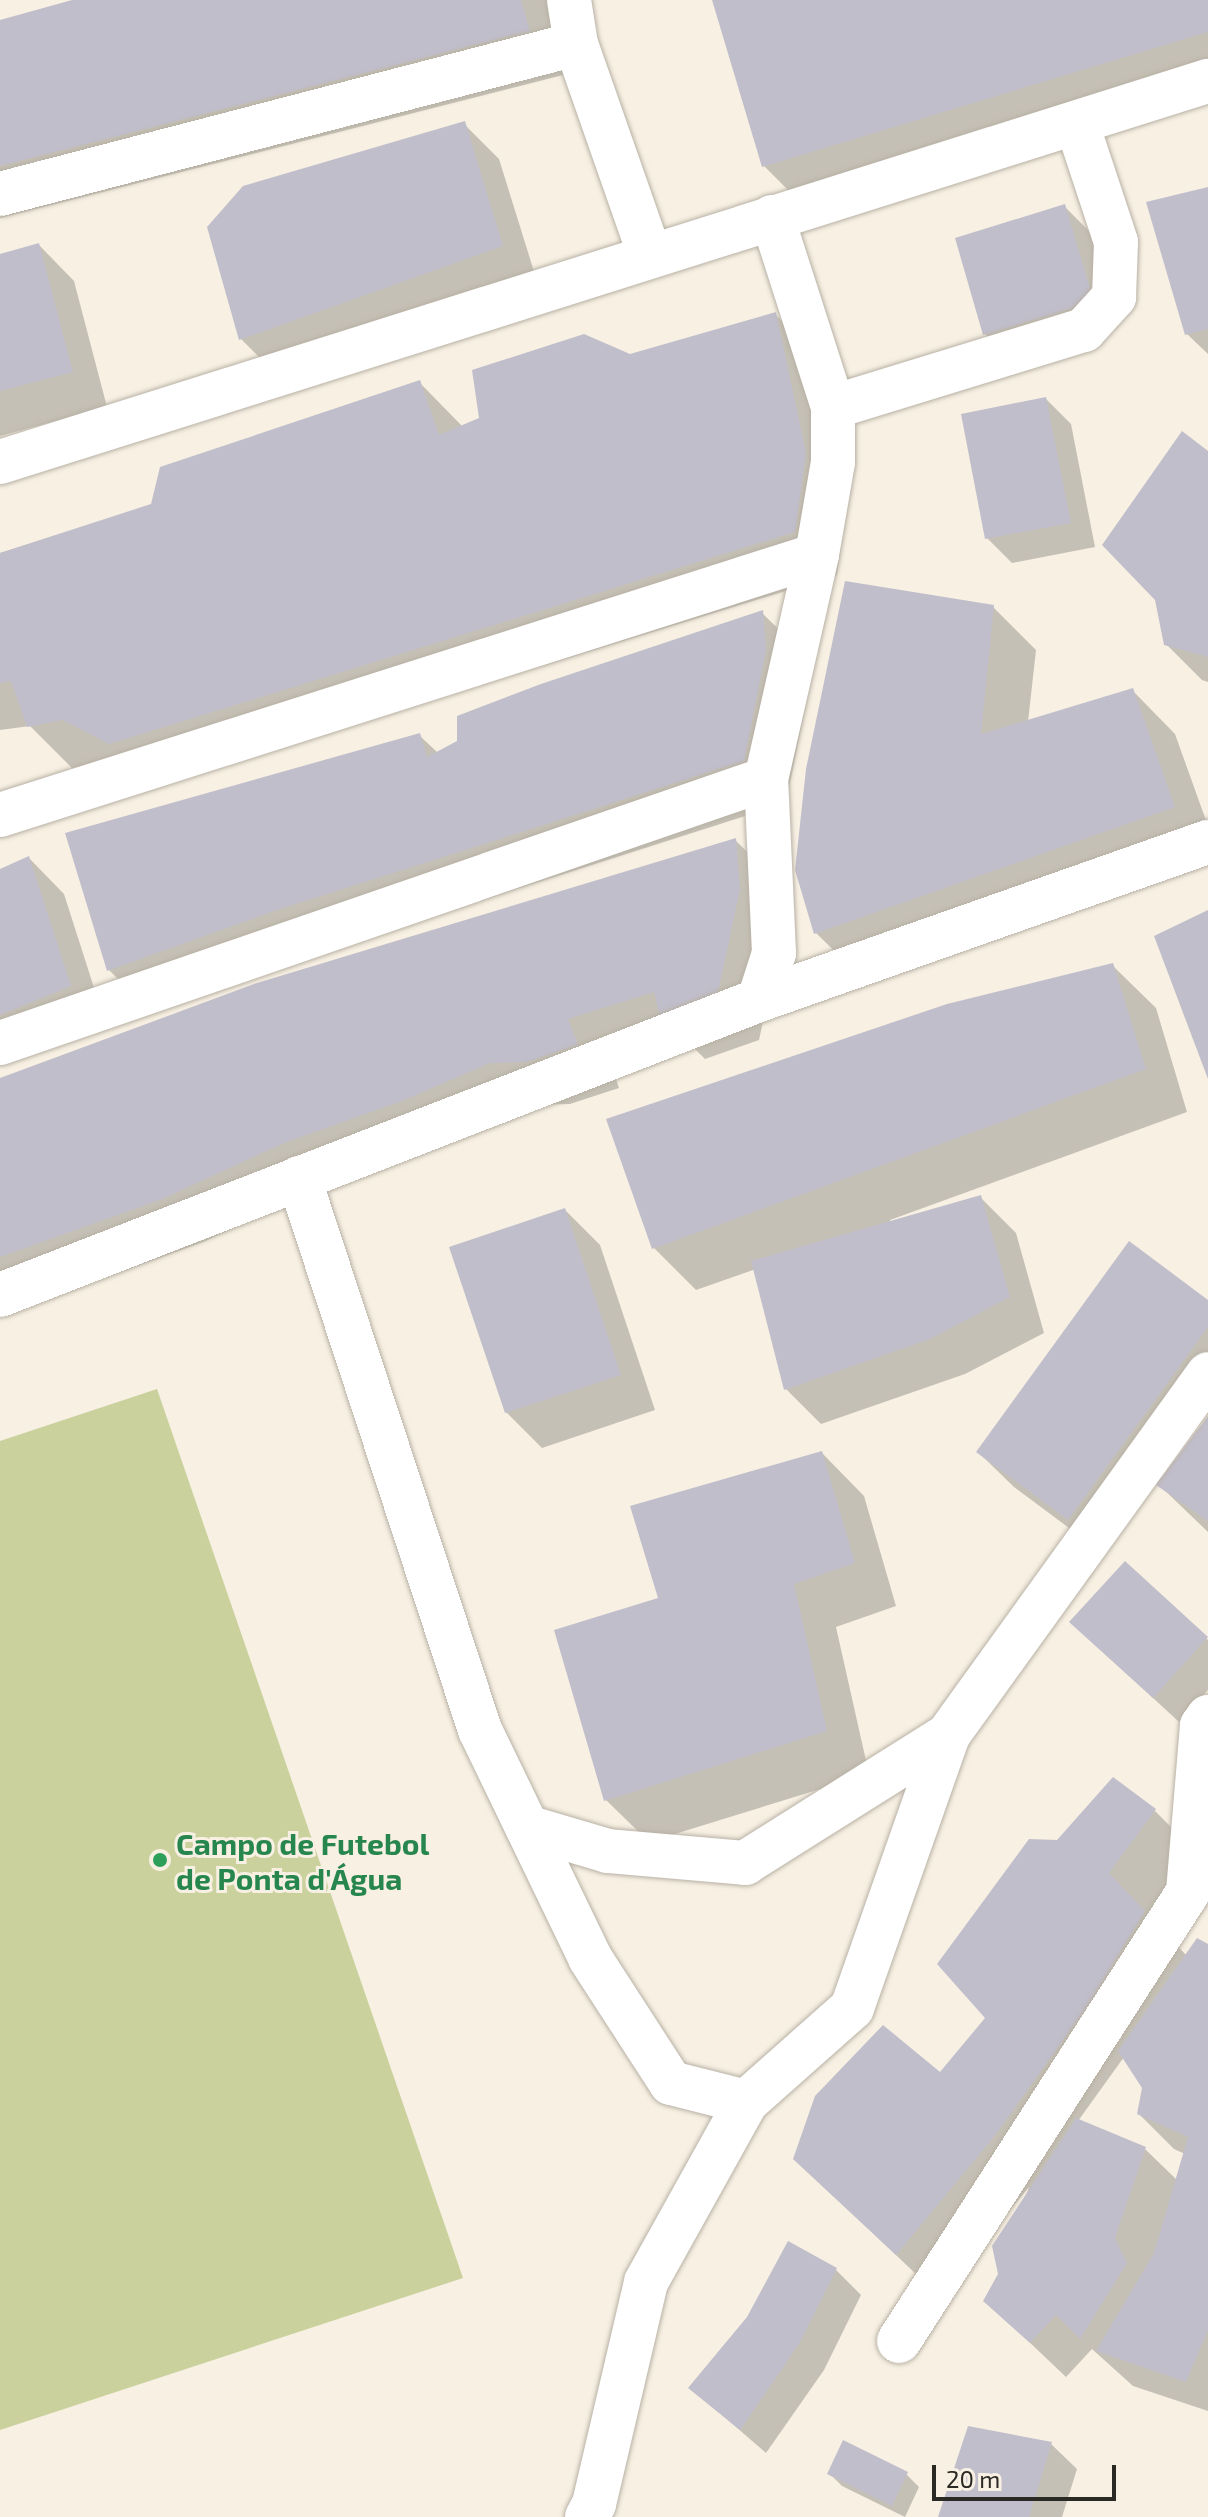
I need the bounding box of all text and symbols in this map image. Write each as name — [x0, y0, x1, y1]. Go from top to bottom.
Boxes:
place label: Campo de Futebol de Ponta d'Água — [176, 1825, 429, 1896]
marker: Campo de Futebol de Ponta d'Água — [151, 1851, 169, 1869]
scale bar — [936, 2449, 1120, 2499]
text: 20 m — [946, 2464, 1000, 2493]

